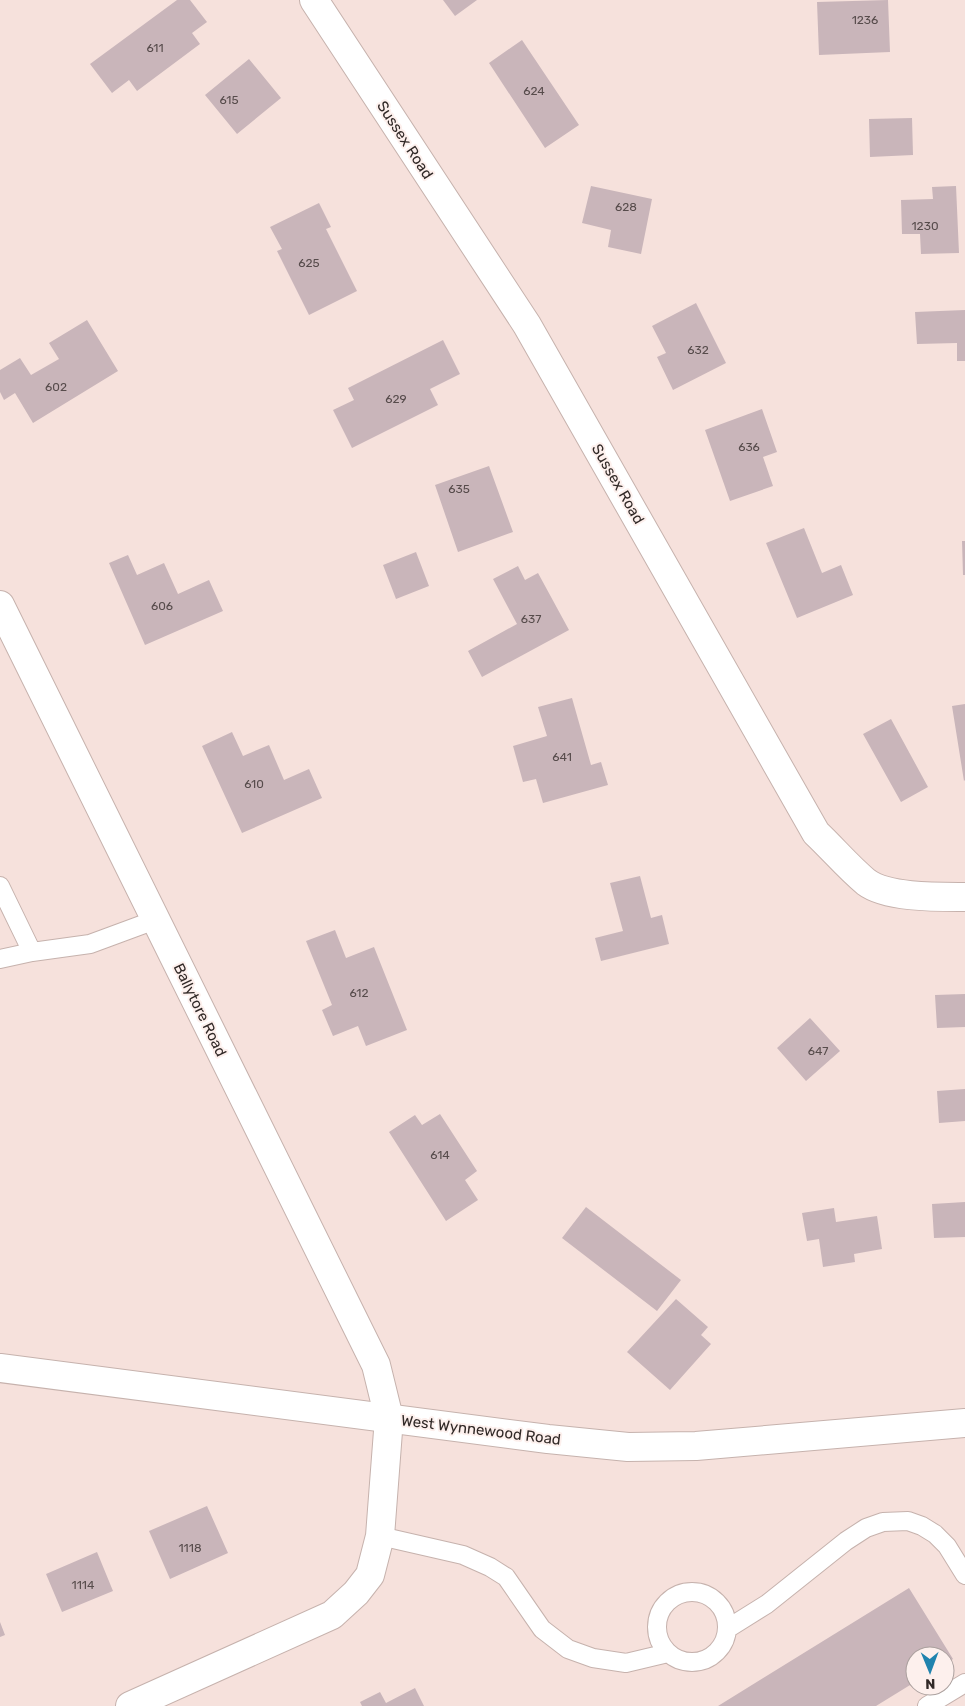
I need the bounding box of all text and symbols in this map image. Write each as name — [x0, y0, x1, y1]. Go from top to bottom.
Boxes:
house number: 1236 — [852, 13, 878, 27]
house number: 611 — [146, 41, 164, 55]
house number: 624 — [523, 84, 545, 98]
house number: 615 — [219, 93, 239, 107]
street label: Sussex Road — [373, 98, 437, 182]
house number: 628 — [615, 200, 637, 214]
house number: 1230 — [911, 219, 939, 233]
house number: 625 — [298, 256, 320, 270]
house number: 632 — [687, 343, 709, 357]
house number: 602 — [45, 380, 67, 394]
house number: 629 — [385, 392, 407, 406]
house number: 636 — [738, 440, 760, 454]
street label: Sussex Road — [588, 441, 648, 527]
house number: 635 — [448, 482, 470, 496]
house number: 606 — [151, 599, 173, 613]
house number: 637 — [521, 612, 541, 626]
house number: 641 — [552, 750, 572, 764]
house number: 610 — [244, 777, 264, 791]
street label: Ballytore Road — [170, 960, 230, 1060]
house number: 612 — [349, 986, 369, 1000]
house number: 647 — [808, 1044, 828, 1058]
house number: 614 — [430, 1148, 450, 1162]
street label: West Wynnewood Road — [400, 1411, 562, 1449]
house number: 1118 — [178, 1541, 202, 1555]
house number: 1114 — [72, 1578, 95, 1592]
north arrow — [905, 1646, 955, 1696]
text: N — [925, 1675, 935, 1692]

